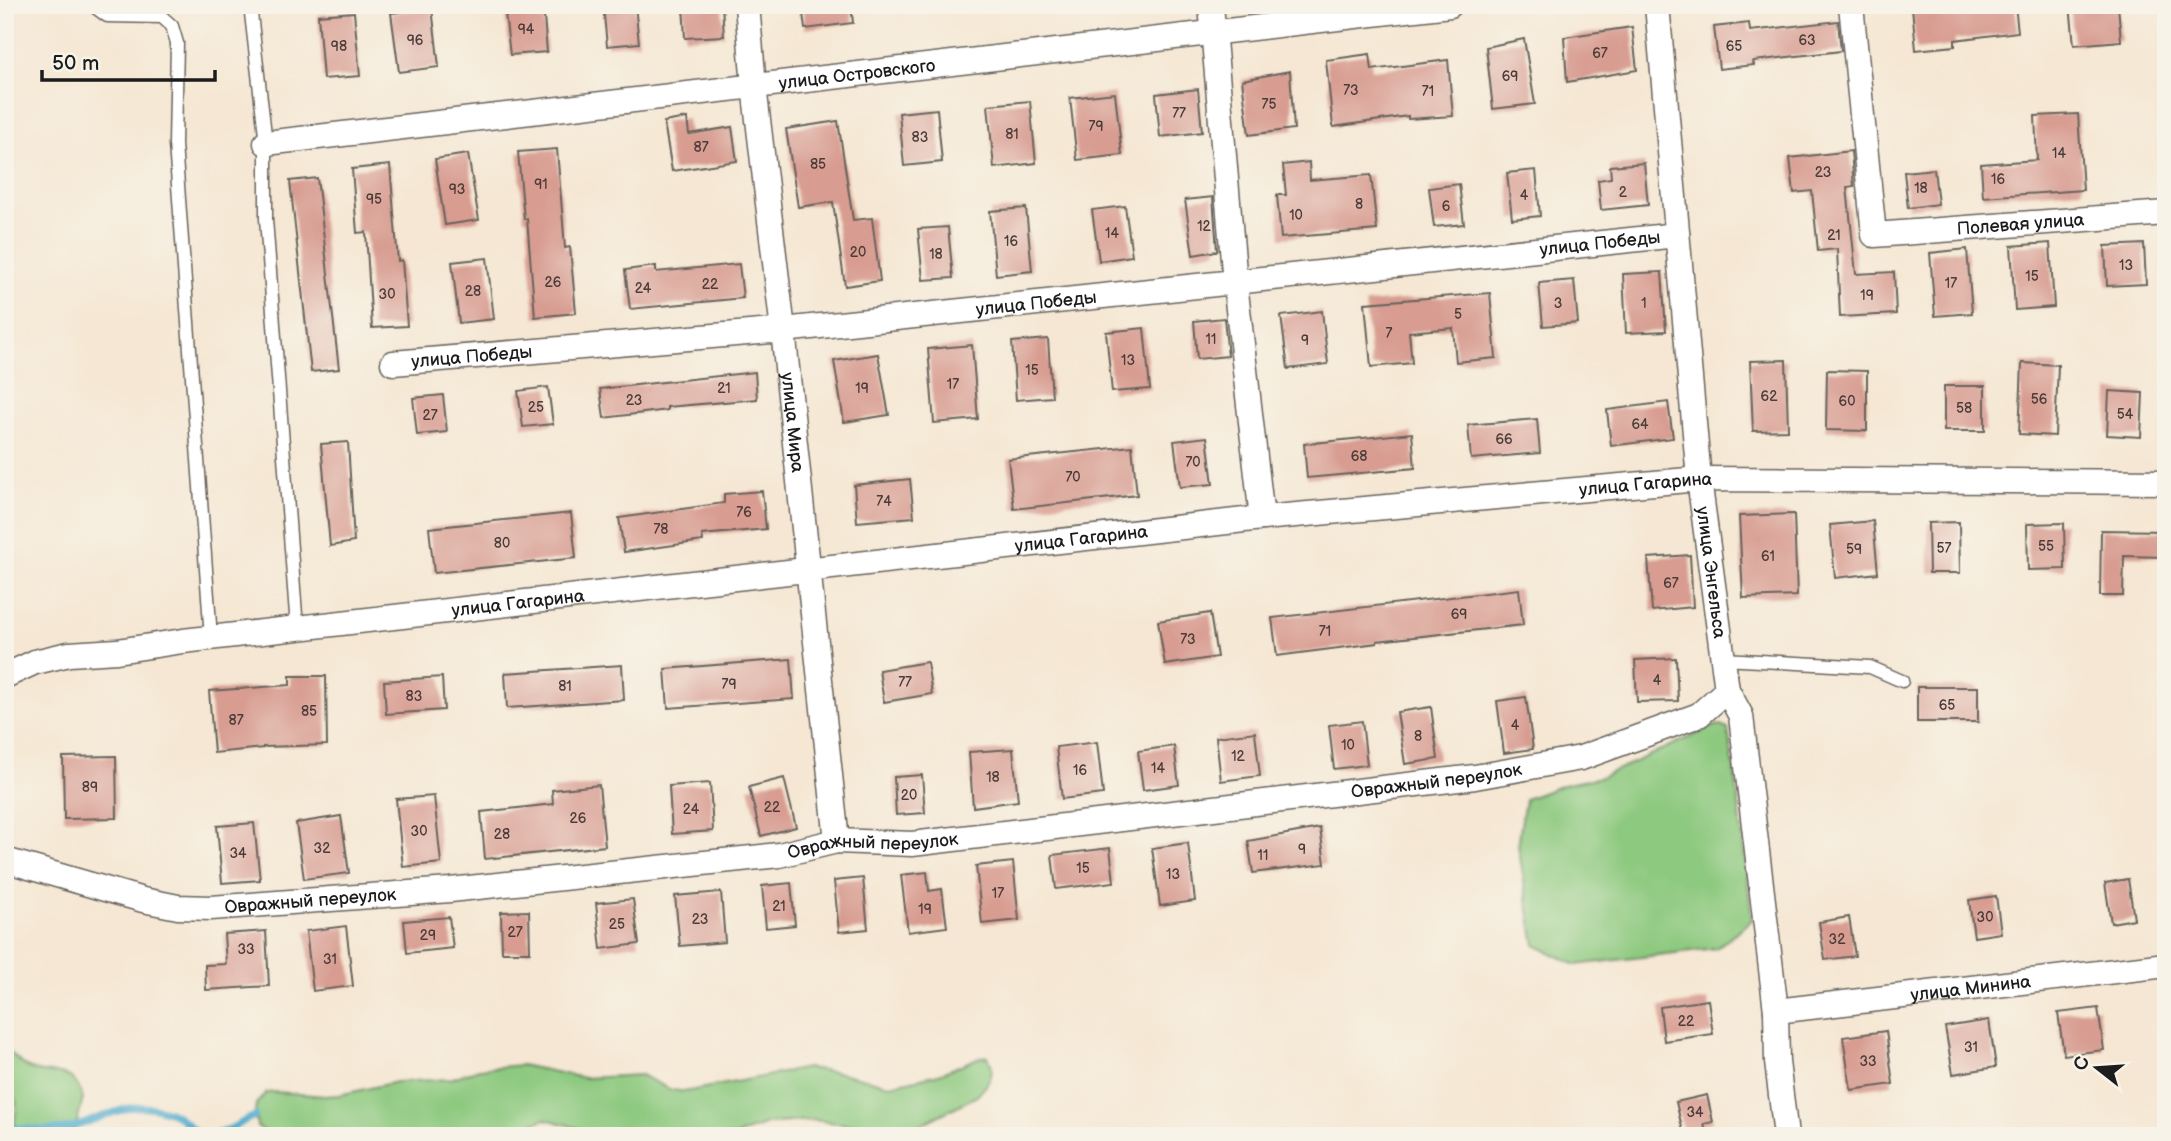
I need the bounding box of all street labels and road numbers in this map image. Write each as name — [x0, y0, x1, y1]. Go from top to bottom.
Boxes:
street label: улица Островского — [778, 55, 936, 94]
street label: Полевая улица — [1956, 209, 2085, 239]
street label: улица Победы — [1539, 226, 1661, 260]
street label: улица Победы — [975, 286, 1098, 320]
street label: улица Победы — [410, 341, 533, 372]
street label: улица Мира — [777, 371, 809, 474]
street label: улица Гагарина — [1578, 468, 1713, 500]
street label: улица Энгельса — [1692, 505, 1731, 640]
street label: улица Гагарина — [1014, 521, 1149, 557]
street label: улица Гагарина — [450, 585, 586, 621]
street label: Овражный переулок — [1350, 758, 1524, 802]
street label: Овражный переулок — [785, 828, 960, 863]
street label: Овражный переулок — [224, 884, 397, 917]
street label: улица Минина — [1909, 970, 2032, 1006]

